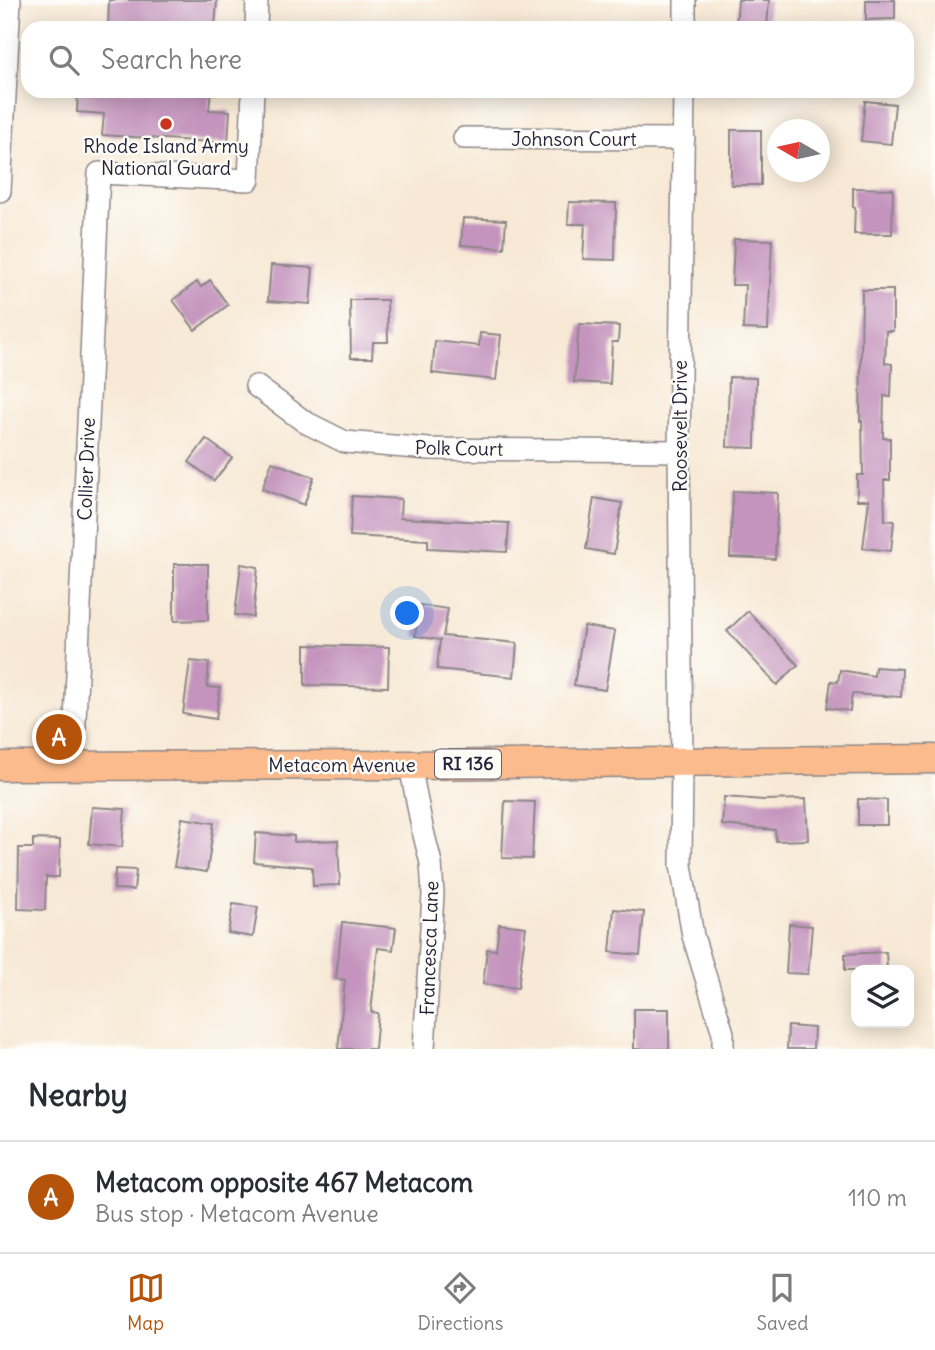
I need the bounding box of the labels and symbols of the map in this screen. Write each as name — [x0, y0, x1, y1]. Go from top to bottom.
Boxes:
marker: Rhode Island Army National Guard — [158, 116, 174, 132]
north arrow — [767, 119, 830, 182]
street label: Johnson Court — [511, 127, 637, 151]
place label: Rhode Island Army National Guard — [83, 134, 249, 180]
street label: Roosevelt Drive — [668, 360, 692, 492]
street label: Collier Drive — [72, 417, 100, 521]
street label: Polk Court — [415, 435, 503, 461]
your location — [390, 596, 424, 630]
pin: A — [36, 711, 82, 763]
road number: RI 136 — [435, 750, 501, 778]
street label: Metacom Avenue — [268, 753, 416, 777]
street label: Francesca Lane — [415, 880, 443, 1016]

